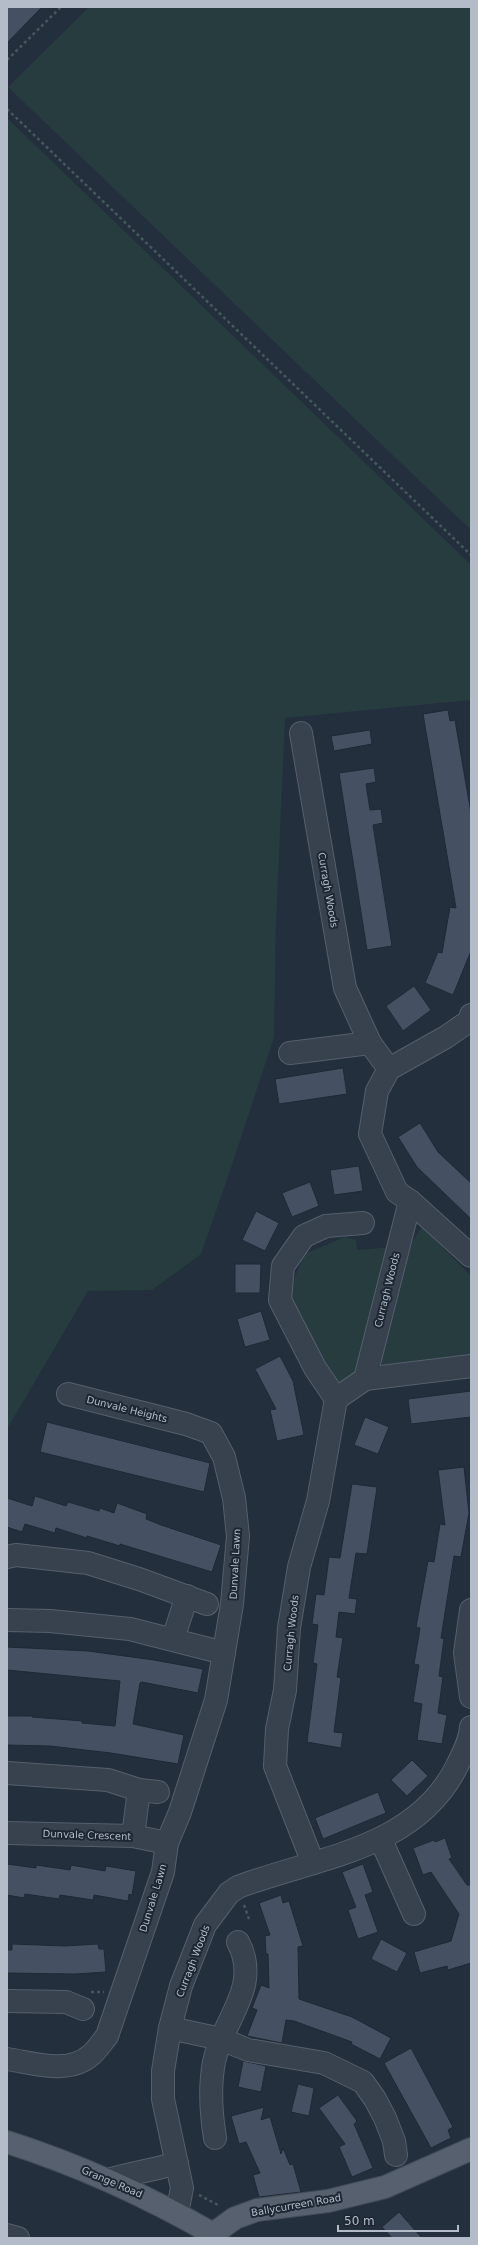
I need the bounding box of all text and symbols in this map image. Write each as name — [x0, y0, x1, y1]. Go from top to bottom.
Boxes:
street label: Curragh Woods — [316, 851, 340, 929]
street label: Curragh Woods — [372, 1252, 402, 1328]
street label: Dunvale Heights — [85, 1394, 169, 1424]
street label: Dunvale Lawn — [228, 1528, 242, 1600]
street label: Curragh Woods — [282, 1594, 300, 1672]
street label: Dunvale Crescent — [42, 1828, 132, 1842]
street label: Dunvale Lawn — [137, 1863, 169, 1933]
street label: Curragh Woods — [174, 1923, 212, 1999]
street label: Grange Road — [80, 2164, 144, 2200]
street label: Ballycurreen Road — [250, 2192, 342, 2218]
scale bar — [338, 2207, 458, 2233]
text: 50 m — [344, 2214, 375, 2228]

